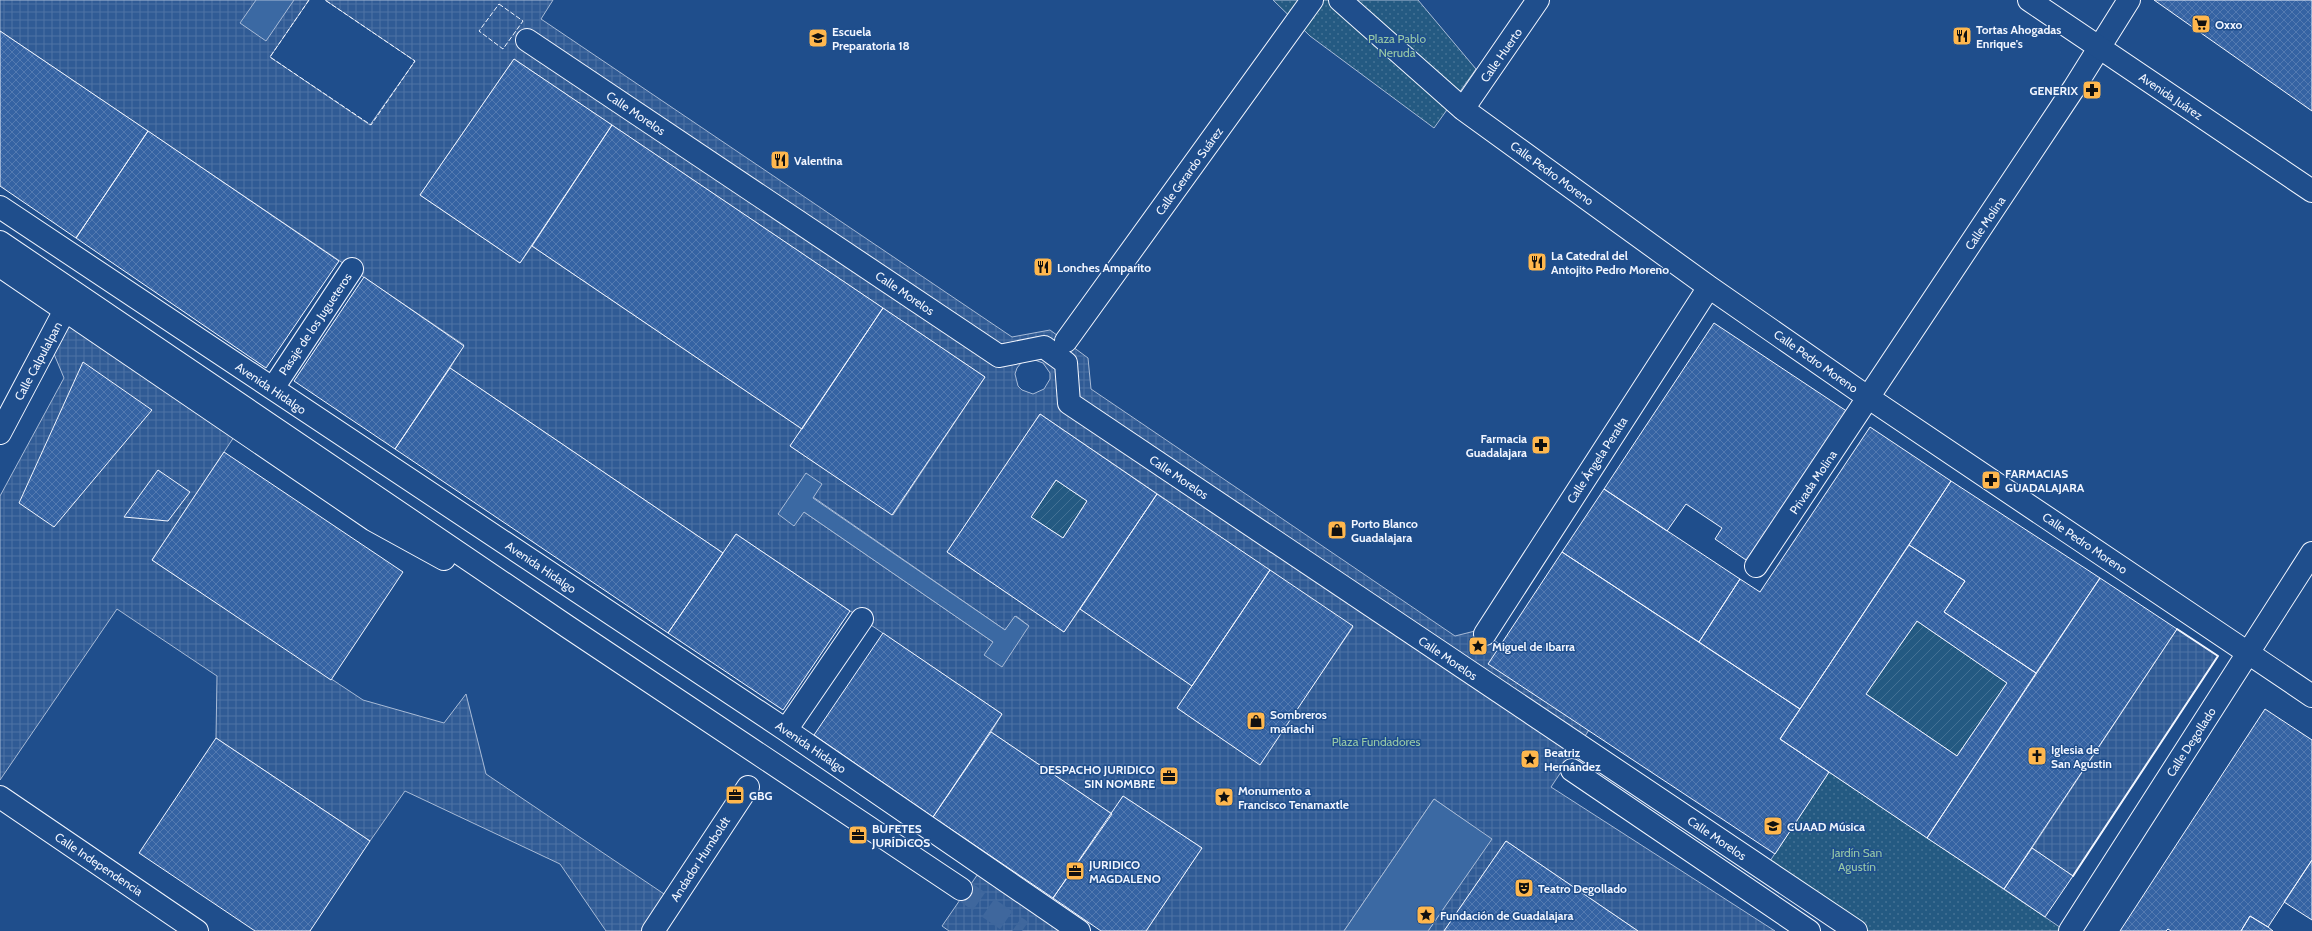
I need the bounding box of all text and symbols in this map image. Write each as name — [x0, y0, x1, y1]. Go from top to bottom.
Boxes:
supermarket icon: Oxxo — [2190, 13, 2212, 35]
place label: Oxxo — [2215, 17, 2243, 32]
place label: Tortas Ahogadas Enrique's — [1976, 22, 2061, 51]
place label: Escuela Preparatoria 18 — [832, 24, 910, 53]
street label: Calle Huerto — [1477, 25, 1525, 85]
restaurant icon: Tortas Ahogadas Enrique's — [1951, 25, 1973, 47]
school or university icon: Escuela Preparatoria 18 — [807, 27, 829, 49]
park label: Plaza Pablo Neruda — [1368, 31, 1426, 60]
street label: Avenida Juárez — [2136, 69, 2206, 123]
pharmacy icon: GENERIX — [2081, 79, 2103, 101]
place label: GENERIX — [2030, 83, 2078, 98]
street label: Calle Morelos — [604, 88, 668, 138]
street label: Calle Gerardo Suárez — [1152, 124, 1226, 218]
street label: Calle Pedro Moreno — [1507, 138, 1597, 208]
restaurant icon: Valentina — [769, 149, 791, 171]
place label: Valentina — [794, 153, 842, 168]
street label: Calle Molina — [1962, 193, 2009, 253]
place label: La Catedral del Antojito Pedro Moreno — [1551, 248, 1669, 277]
restaurant icon: La Catedral del Antojito Pedro Moreno — [1526, 251, 1548, 273]
restaurant icon: Lonches Amparito — [1032, 256, 1054, 278]
place label: Lonches Amparito — [1057, 260, 1151, 275]
street label: Calle Morelos — [873, 268, 937, 318]
street label: Pasaje de los Jugueteros — [275, 270, 355, 378]
street label: Calle Calpulalpan — [11, 319, 65, 403]
street label: Calle Pedro Moreno — [1771, 326, 1861, 396]
street label: Avenida Hidalgo — [233, 359, 310, 417]
street label: Calle Ángela Peralta — [1563, 414, 1631, 506]
place label: Farmacia Guadalajara — [1466, 431, 1527, 460]
pharmacy icon: Farmacia Guadalajara — [1530, 434, 1552, 456]
street label: Privada Molina — [1786, 447, 1840, 517]
street label: Calle Morelos — [1147, 452, 1211, 502]
place label: FARMACIAS GUADALAJARA — [2005, 466, 2085, 495]
pharmacy icon: FARMACIAS GUADALAJARA — [1980, 469, 2002, 491]
street label: Calle Pedro Moreno — [2040, 509, 2131, 577]
place label: Porto Blanco Guadalajara — [1351, 516, 1418, 545]
shop icon: Porto Blanco Guadalajara — [1326, 519, 1348, 541]
street label: Avenida Hidalgo — [503, 538, 580, 596]
street label: Calle Morelos — [1416, 633, 1480, 683]
place icon: Miguel de Ibarra — [1467, 635, 1489, 657]
place label: Miguel de Ibarra — [1492, 639, 1575, 654]
street label: Calle Degollado — [2163, 704, 2219, 779]
place label: Sombreros mariachi — [1270, 707, 1327, 736]
shop icon: Sombreros mariachi — [1245, 710, 1267, 732]
street label: Avenida Hidalgo — [773, 718, 850, 776]
park label: Plaza Fundadores — [1332, 734, 1420, 749]
place label: Iglesia de San Agustin — [2051, 742, 2112, 771]
place label: Beatriz Hernández — [1544, 745, 1601, 774]
church icon: Iglesia de San Agustin — [2026, 745, 2048, 767]
place icon: Beatriz Hernández — [1519, 748, 1541, 770]
place label: DESPACHO JURIDICO SIN NOMBRE — [1039, 762, 1155, 791]
office icon: DESPACHO JURIDICO SIN NOMBRE — [1158, 765, 1180, 787]
place label: Monumento a Francisco Tenamaxtle — [1238, 783, 1349, 812]
office icon: GBG — [724, 784, 746, 806]
place icon: Monumento a Francisco Tenamaxtle — [1213, 786, 1235, 808]
place label: GBG — [749, 788, 772, 803]
street label: Calle Morelos — [1685, 813, 1749, 863]
street label: Andador Humboldt — [667, 814, 733, 904]
school or university icon: CUAAD Música — [1762, 815, 1784, 837]
place label: CUAAD Música — [1787, 819, 1865, 834]
place label: BUFETES JURÍDICOS — [871, 821, 930, 850]
office icon: BUFETES JURÍDICOS — [847, 824, 869, 846]
street label: Calle Independencia — [52, 829, 146, 899]
park label: Jardín San Agustín — [1831, 845, 1882, 874]
place label: JURIDICO MAGDALENO — [1088, 857, 1161, 886]
office icon: JURIDICO MAGDALENO — [1064, 860, 1086, 882]
theatre icon: Teatro Degollado — [1513, 877, 1535, 899]
place label: Teatro Degollado — [1538, 881, 1627, 896]
place icon: Fundación de Guadalajara — [1415, 904, 1437, 926]
place label: Fundación de Guadalajara — [1440, 908, 1573, 923]

